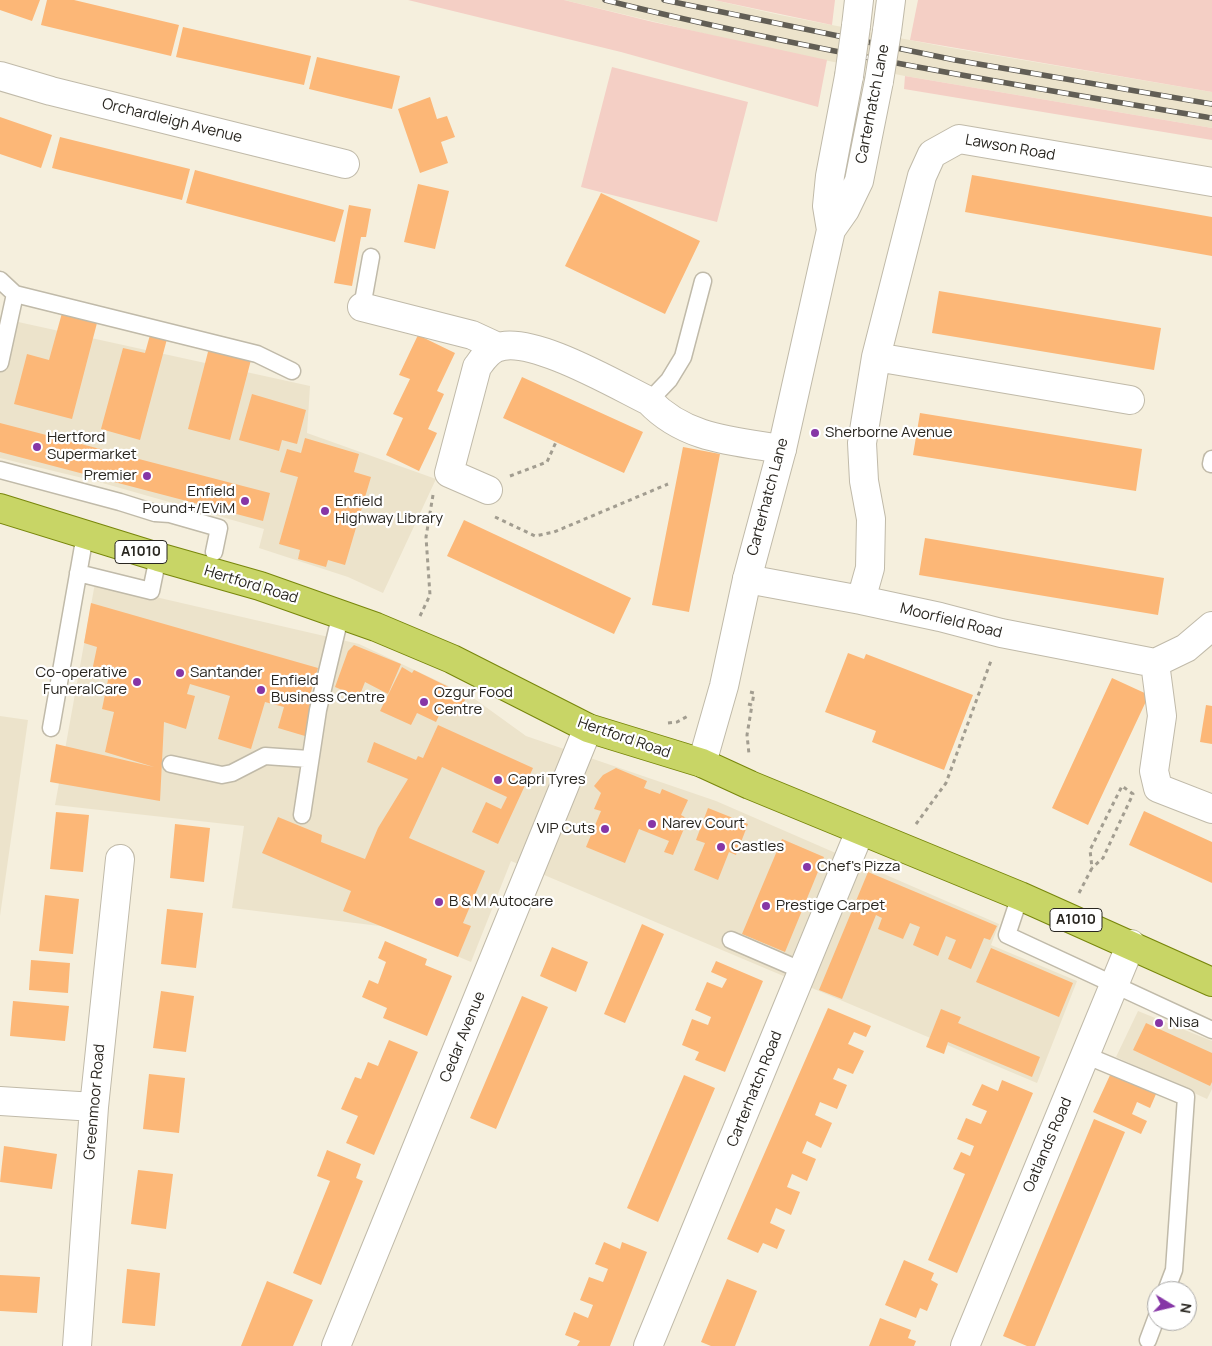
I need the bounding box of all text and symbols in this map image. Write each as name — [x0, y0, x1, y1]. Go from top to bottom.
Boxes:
street label: Carterhatch Lane — [853, 43, 893, 165]
street label: Orchardleigh Avenue — [100, 95, 244, 147]
street label: Lawson Road — [964, 131, 1056, 165]
place label: Sherborne Avenue — [825, 424, 952, 442]
marker: Sherborne Avenue — [809, 427, 821, 439]
place label: Hertford Supermarket — [47, 429, 137, 464]
street label: Carterhatch Lane — [744, 436, 792, 558]
marker: Hertford Supermarket — [31, 441, 43, 453]
place label: Premier — [84, 467, 137, 485]
marker: Premier — [141, 470, 153, 482]
place label: Enfield Pound+/EViM — [143, 483, 235, 518]
place label: Enfield Highway Library — [335, 493, 443, 528]
marker: Enfield Pound+/EViM — [239, 495, 251, 507]
marker: Enfield Highway Library — [319, 505, 331, 517]
road number: A1010 — [115, 540, 167, 564]
street label: Hertford Road — [202, 562, 300, 608]
street label: Moorfield Road — [898, 600, 1004, 642]
place label: Co-operative FuneralCare — [36, 664, 127, 699]
place label: Santander — [190, 664, 263, 682]
marker: Santander — [174, 667, 186, 679]
place label: Enfield Business Centre — [271, 672, 385, 707]
marker: Co-operative FuneralCare — [131, 676, 143, 688]
marker: Enfield Business Centre — [255, 684, 267, 696]
place label: Ozgur Food Centre — [434, 684, 513, 719]
marker: Ozgur Food Centre — [418, 696, 430, 708]
street label: Hertford Road — [575, 714, 673, 762]
place label: Capri Tyres — [508, 771, 586, 789]
marker: Capri Tyres — [492, 774, 504, 786]
place label: Narev Court — [662, 815, 745, 833]
marker: Narev Court — [646, 818, 658, 830]
place label: VIP Cuts — [537, 820, 595, 838]
marker: VIP Cuts — [599, 823, 611, 835]
place label: Castles — [731, 838, 784, 856]
marker: Castles — [715, 841, 727, 853]
place label: Chef's Pizza — [817, 858, 900, 876]
marker: Chef's Pizza — [801, 861, 813, 873]
place label: B & M Autocare — [449, 893, 553, 911]
marker: B & M Autocare — [433, 896, 445, 908]
place label: Prestige Carpet — [776, 897, 885, 915]
marker: Prestige Carpet — [760, 900, 772, 912]
road number: A1010 — [1050, 908, 1102, 932]
street label: Cedar Avenue — [437, 989, 489, 1085]
place label: Nisa — [1169, 1014, 1199, 1032]
marker: Nisa — [1153, 1017, 1165, 1029]
street label: Carterhatch Road — [724, 1029, 786, 1149]
street label: Greenmoor Road — [81, 1043, 109, 1161]
street label: Oatlands Road — [1020, 1095, 1076, 1195]
north arrow — [1147, 1281, 1197, 1331]
text: N — [1176, 1302, 1196, 1315]

